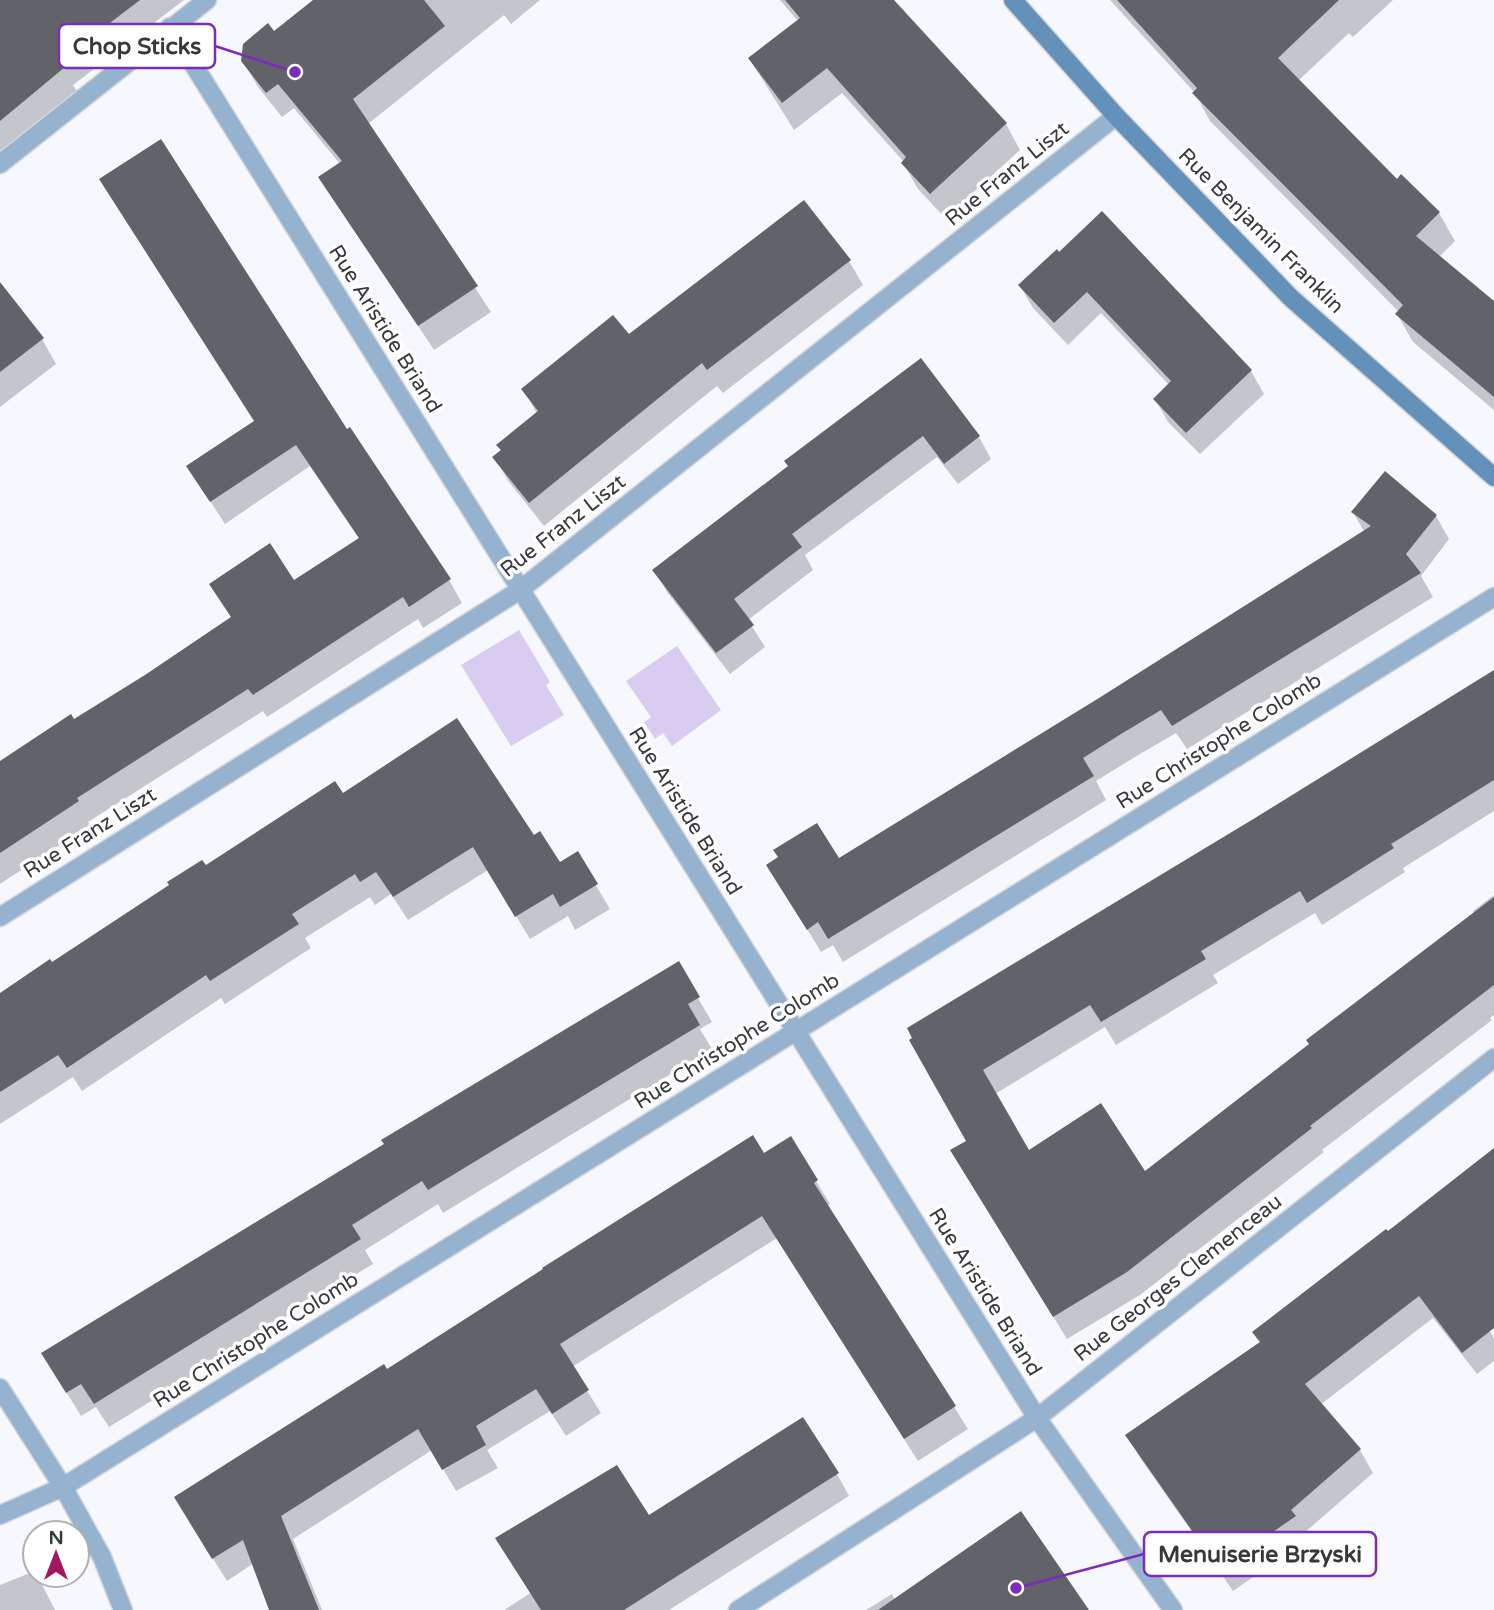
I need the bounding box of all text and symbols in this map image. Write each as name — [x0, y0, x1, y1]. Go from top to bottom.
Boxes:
callout: Chop Sticks — [59, 24, 215, 68]
text: Chop Sticks — [73, 33, 201, 61]
street label: Rue Franz Liszt — [940, 117, 1074, 231]
street label: Rue Benjamin Franklin — [1173, 143, 1349, 319]
street label: Rue Aristide Briand — [323, 240, 447, 418]
street label: Rue Franz Liszt — [496, 469, 630, 583]
street label: Rue Christophe Colomb — [1112, 668, 1326, 814]
street label: Rue Aristide Briand — [623, 722, 747, 900]
street label: Rue Franz Liszt — [19, 782, 161, 884]
street label: Rue Christophe Colomb — [630, 968, 844, 1114]
street label: Rue Georges Clemenceau — [1069, 1189, 1287, 1367]
street label: Rue Aristide Briand — [923, 1203, 1047, 1381]
street label: Rue Christophe Colomb — [149, 1267, 363, 1413]
north arrow — [21, 1519, 91, 1589]
text: N — [48, 1527, 64, 1549]
callout: Menuiserie Brzyski — [1144, 1532, 1376, 1576]
text: Menuiserie Brzyski — [1158, 1541, 1362, 1569]

